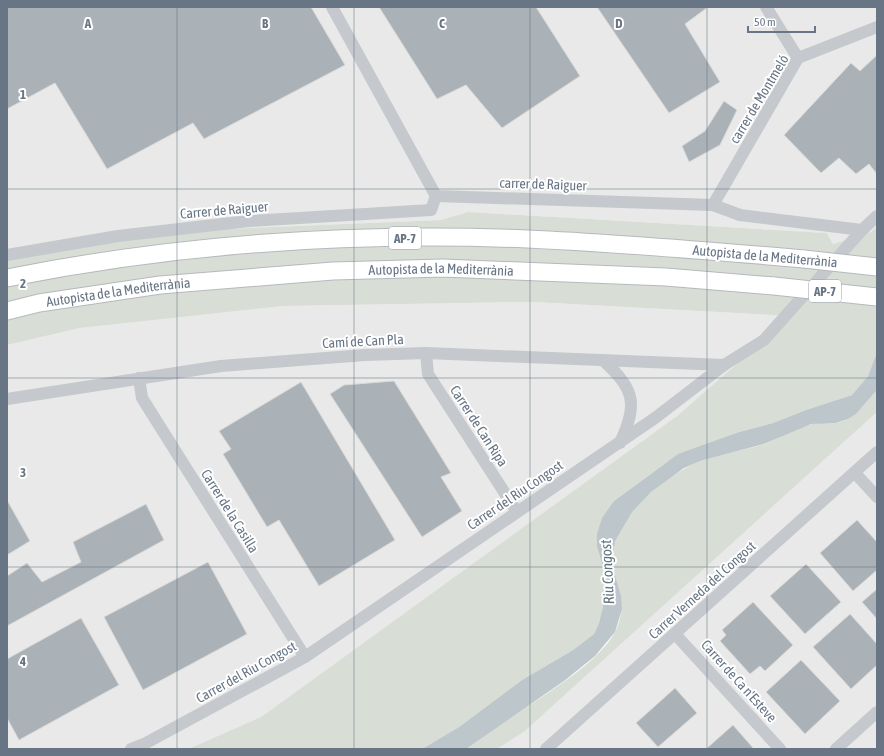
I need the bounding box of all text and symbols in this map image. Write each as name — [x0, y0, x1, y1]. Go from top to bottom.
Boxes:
scale bar — [748, 8, 815, 34]
text: 50 m — [754, 15, 776, 29]
text: A — [84, 16, 92, 31]
text: B — [262, 16, 269, 31]
text: C — [439, 16, 445, 31]
text: D — [615, 16, 623, 31]
street label: carrer de Montmeló — [726, 52, 792, 146]
text: 1 — [20, 87, 26, 102]
street label: carrer de Raiguer — [499, 174, 588, 194]
street label: Carrer de Raiguer — [179, 198, 270, 222]
road number: AP-7 — [389, 227, 421, 249]
street label: Autopista de la Mediterrània — [692, 242, 838, 270]
street label: Autopista de la Mediterrània — [368, 260, 514, 279]
street label: Autopista de la Mediterrània — [45, 275, 191, 310]
text: 2 — [20, 276, 26, 291]
road number: AP-7 — [809, 280, 841, 302]
street label: Camí de Can Pla — [322, 331, 404, 351]
street label: Carrer de Can Ripa — [447, 383, 511, 469]
street label: Carrer del Riu Congost — [464, 457, 566, 533]
text: 3 — [20, 465, 26, 480]
street label: Carrer de la Casilla — [198, 466, 262, 556]
street label: Carrer Verneda del Congost — [645, 538, 759, 642]
water label: Riu Congost — [597, 539, 617, 605]
street label: Carrer de Ca n'Esteve — [698, 637, 780, 725]
street label: Carrer del Riu Congost — [193, 638, 299, 706]
text: 4 — [19, 654, 26, 669]

